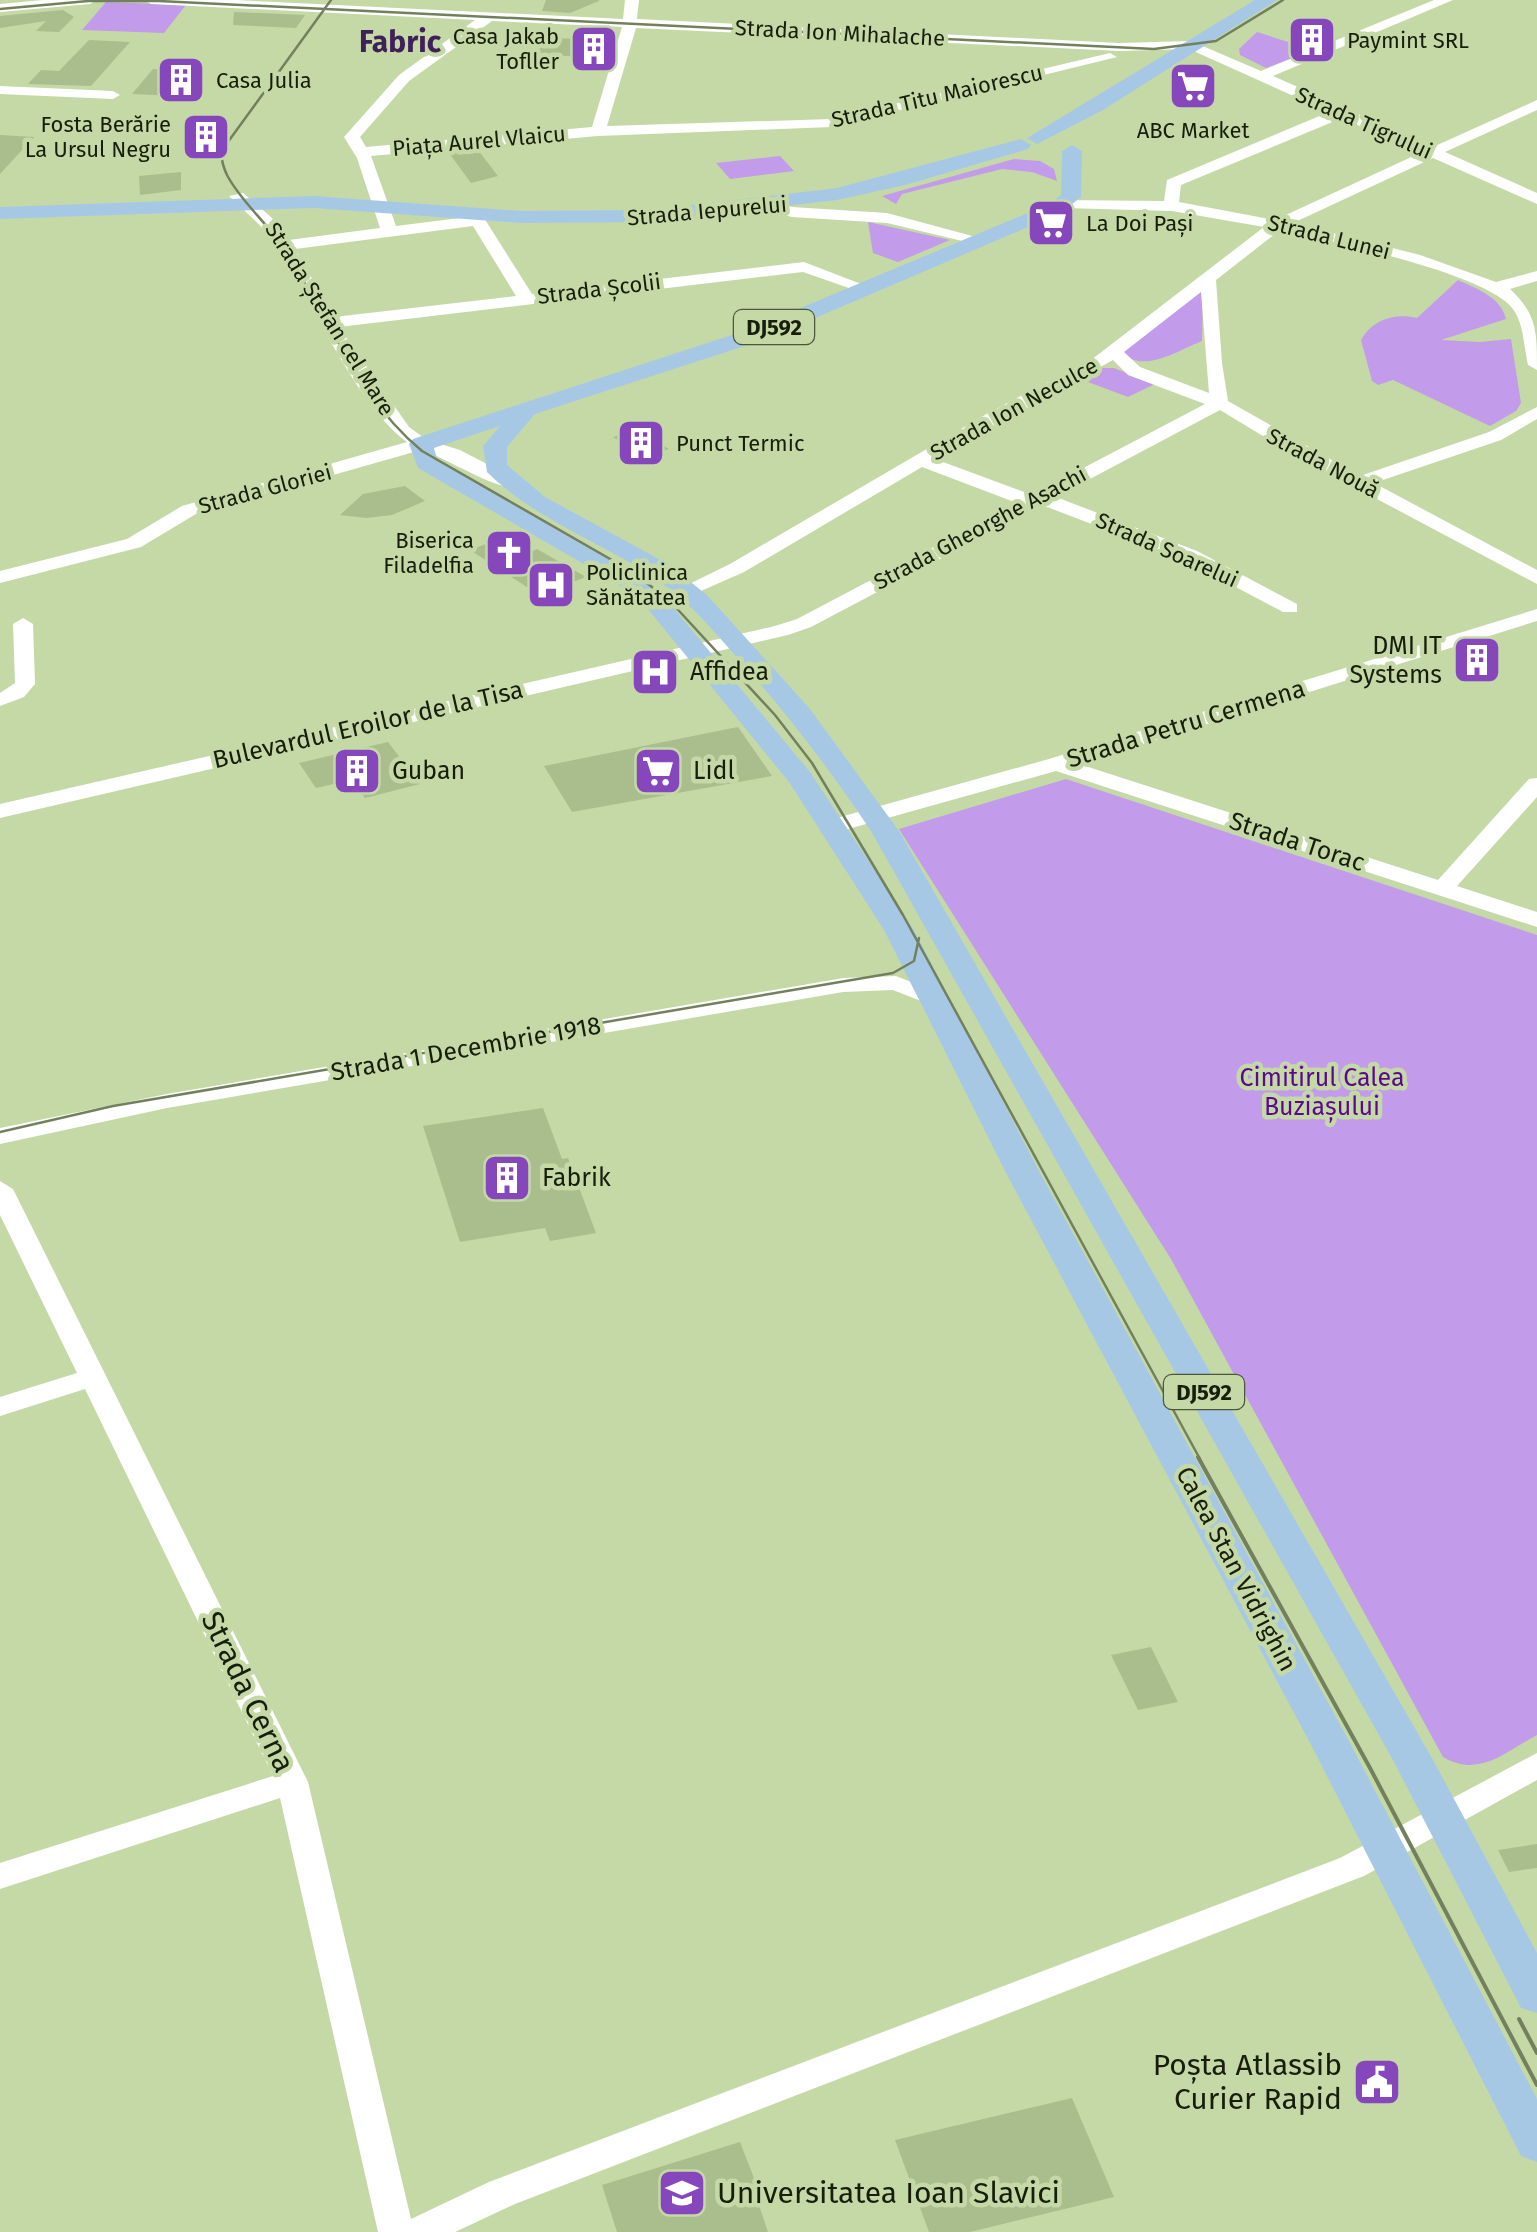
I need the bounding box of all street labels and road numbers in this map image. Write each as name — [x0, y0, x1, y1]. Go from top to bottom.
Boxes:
street label: Strada Ion Mihalache — [734, 14, 946, 52]
street label: Strada Titu Maiorescu — [829, 59, 1045, 133]
street label: Strada Tigrului — [1292, 81, 1436, 165]
street label: Piața Aurel Vlaicu — [391, 120, 567, 162]
street label: Strada Iepurelui — [626, 191, 788, 231]
street label: Strada Lunei — [1265, 209, 1393, 265]
street label: Strada Ștefan cel Mare — [259, 217, 401, 421]
street label: Strada Școlii — [536, 268, 662, 310]
road number: DJ592 — [734, 310, 814, 344]
street label: Strada Ion Neculce — [926, 352, 1102, 466]
street label: Strada Nouă — [1262, 422, 1384, 504]
street label: Strada Gloriei — [196, 458, 334, 520]
street label: Strada Gheorghe Asachi — [869, 461, 1091, 595]
street label: Strada Soarelui — [1092, 507, 1242, 593]
street label: Strada Petru Cermena — [1063, 673, 1309, 775]
street label: Bulevardul Eroilor de la Tisa — [210, 675, 526, 775]
street label: Strada Torac — [1225, 806, 1369, 878]
street label: Strada 1 Decembrie 1918 — [329, 1010, 603, 1088]
road number: DJ592 — [1164, 1375, 1244, 1409]
street label: Calea Stan Vidrighin — [1169, 1462, 1303, 1676]
street label: Strada Cerna — [194, 1606, 302, 1778]

